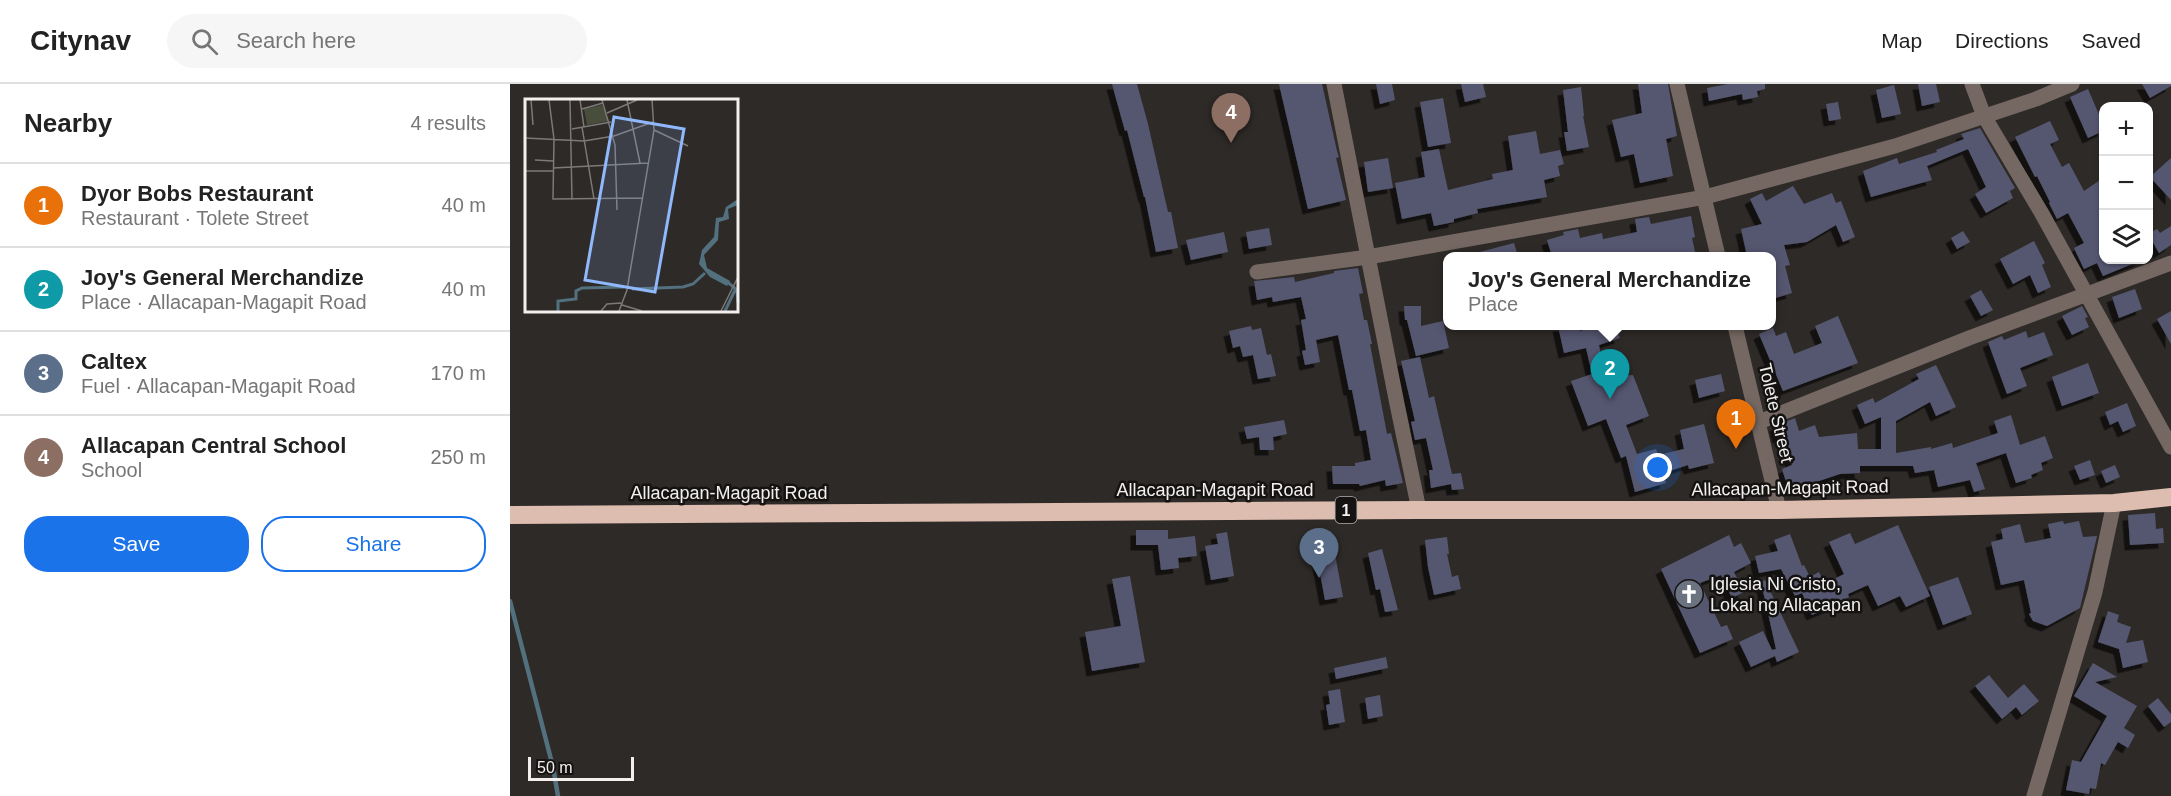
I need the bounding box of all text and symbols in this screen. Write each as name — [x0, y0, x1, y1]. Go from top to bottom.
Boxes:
search box — [167, 14, 587, 68]
text: Citynav — [30, 25, 131, 56]
icon: search — [188, 25, 221, 58]
text: Search here — [236, 28, 356, 53]
text: Map — [1881, 29, 1922, 52]
text: Directions — [1955, 29, 2048, 52]
text: Saved — [2081, 29, 2141, 52]
pin: 4 — [1212, 94, 1250, 143]
inset map — [525, 99, 738, 312]
map controls — [2099, 102, 2153, 264]
button: + — [2099, 102, 2153, 156]
text: Nearby — [24, 108, 112, 138]
text: 4 results — [410, 112, 486, 134]
button: − — [2099, 156, 2153, 210]
text: Dyor Bobs Restaurant — [81, 181, 313, 206]
text: 1 — [38, 194, 49, 216]
text: 40 m — [442, 194, 486, 216]
text: Restaurant · Tolete Street — [81, 207, 309, 229]
button: layers — [2099, 210, 2153, 264]
popup — [1443, 252, 1776, 330]
text: Joy's General Merchandize — [81, 265, 364, 290]
text: Joy's General Merchandize — [1468, 267, 1751, 292]
text: 2 — [38, 278, 49, 300]
text: 40 m — [442, 278, 486, 300]
text: Place · Allacapan-Magapit Road — [81, 291, 367, 313]
text: Place — [1468, 293, 1518, 315]
text: Caltex — [81, 349, 147, 374]
pin: 2 — [1590, 350, 1630, 399]
text: 3 — [38, 362, 49, 384]
text: 170 m — [430, 362, 486, 384]
street label: Tolete Street — [1755, 362, 1797, 464]
text: Fuel · Allacapan-Magapit Road — [81, 375, 356, 397]
pin: 1 — [1716, 400, 1756, 449]
text: Allacapan Central School — [81, 433, 346, 458]
text: 4 — [38, 446, 49, 468]
text: 250 m — [430, 446, 486, 468]
your location — [1643, 453, 1672, 482]
text: School — [81, 459, 142, 481]
street label: Allacapan-Magapit Road — [1691, 476, 1889, 500]
street label: Allacapan-Magapit Road — [1116, 480, 1314, 500]
street label: Allacapan-Magapit Road — [630, 483, 828, 503]
road number: 1 — [1336, 497, 1356, 523]
button: Save — [24, 516, 249, 572]
button: Share — [261, 516, 486, 572]
pin: 3 — [1300, 528, 1338, 578]
place label: Iglesia Ni Cristo, Lokal ng Allacapan — [1710, 574, 1861, 615]
church icon: Iglesia Ni Cristo, Lokal ng Allacapan — [1673, 578, 1705, 610]
scale bar — [528, 754, 634, 782]
text: 50 m — [537, 759, 573, 776]

